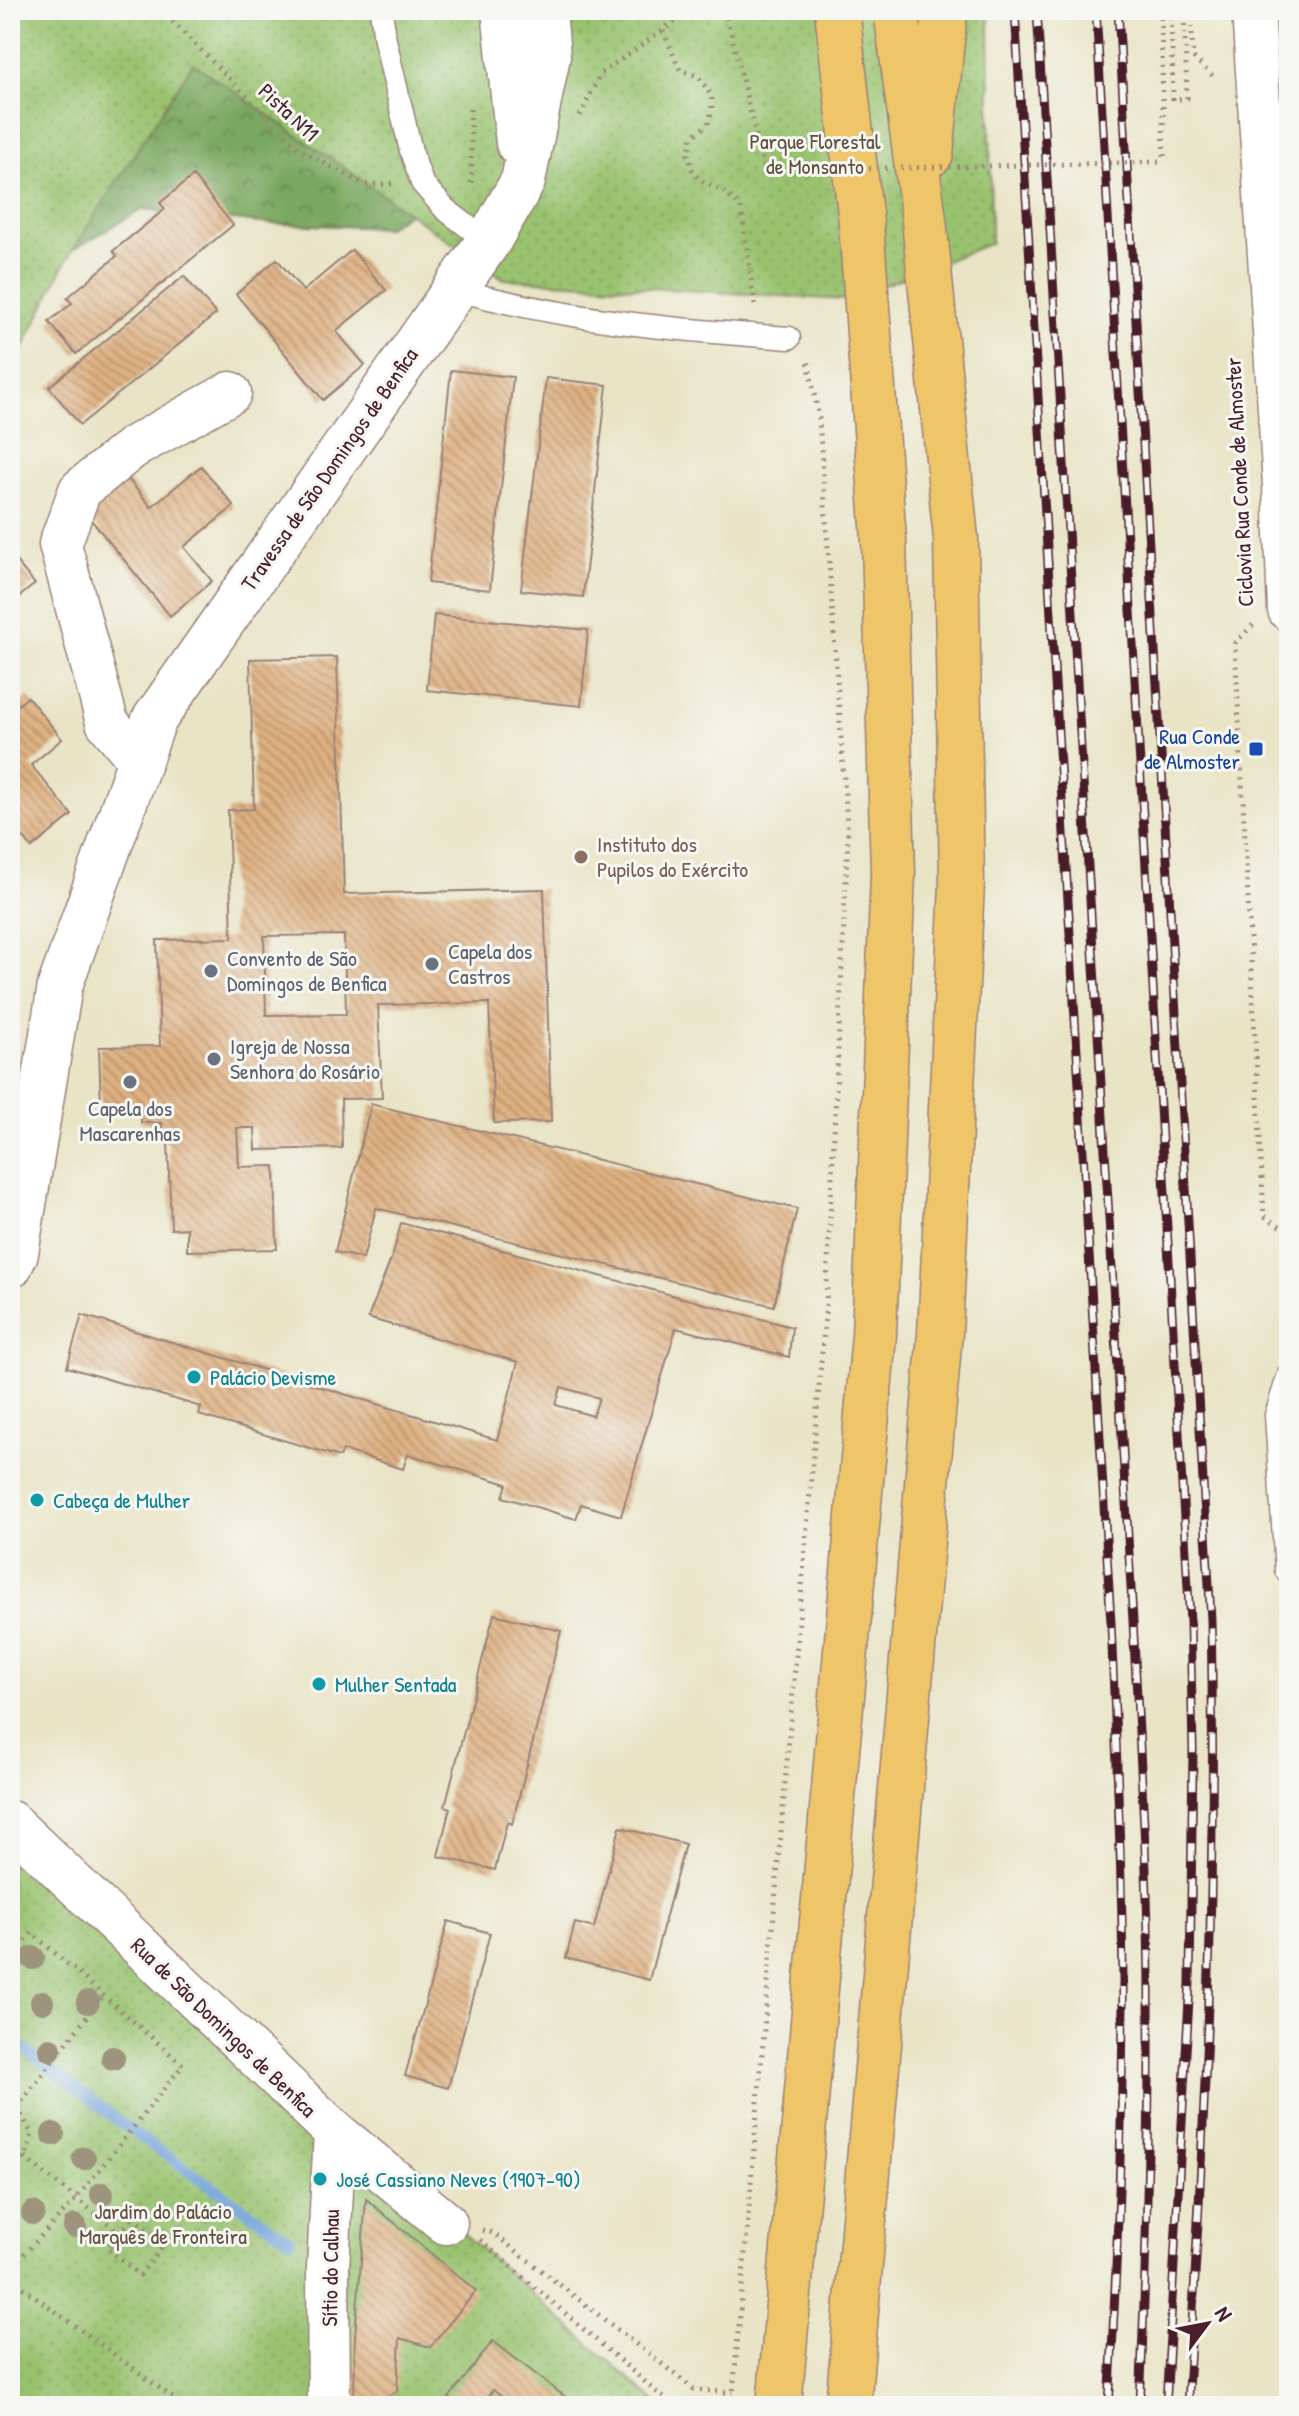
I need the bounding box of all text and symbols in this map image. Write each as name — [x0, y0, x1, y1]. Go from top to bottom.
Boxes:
street label: Pista N11 — [252, 76, 326, 148]
park label: Parque Florestal de Monsanto — [749, 126, 881, 181]
street label: Travessa de São Domingos de Benfica — [233, 341, 425, 596]
street label: Ciclovia Rua Conde de Almoster — [1217, 356, 1261, 607]
place label: Rua Conde de Almoster — [1144, 721, 1241, 776]
marker: Rua Conde de Almoster — [1247, 740, 1265, 758]
place label: Instituto dos Pupilos do Exército — [597, 829, 748, 884]
marker: Instituto dos Pupilos do Exército — [572, 848, 590, 866]
place label: Capela dos Castros — [448, 936, 532, 991]
place label: Convento de São Domingos de Benfica — [227, 943, 387, 998]
marker: Capela dos Castros — [423, 955, 441, 973]
marker: Convento de São Domingos de Benfica — [202, 962, 220, 980]
place label: Igreja de Nossa Senhora do Rosário — [230, 1031, 380, 1086]
marker: Igreja de Nossa Senhora do Rosário — [205, 1050, 223, 1068]
marker: Capela dos Mascarenhas — [121, 1073, 139, 1091]
place label: Capela dos Mascarenhas — [80, 1093, 180, 1148]
place label: Palácio Devisme — [210, 1362, 336, 1392]
marker: Palácio Devisme — [185, 1368, 203, 1386]
place label: Cabeça de Mulher — [53, 1485, 191, 1515]
marker: Cabeça de Mulher — [28, 1491, 46, 1509]
place label: Mulher Sentada — [335, 1669, 457, 1699]
marker: Mulher Sentada — [310, 1675, 328, 1693]
street label: Rua de São Domingos de Benfica — [125, 1930, 324, 2124]
place label: José Cassiano Neves (1907-90) — [336, 2164, 581, 2194]
marker: José Cassiano Neves (1907-90) — [311, 2170, 329, 2188]
park label: Jardim do Palácio Marquês de Fronteira — [79, 2196, 247, 2251]
street label: Sítio do Calhau — [314, 2209, 346, 2327]
north arrow — [1167, 2284, 1247, 2364]
text: N — [1208, 2300, 1240, 2327]

